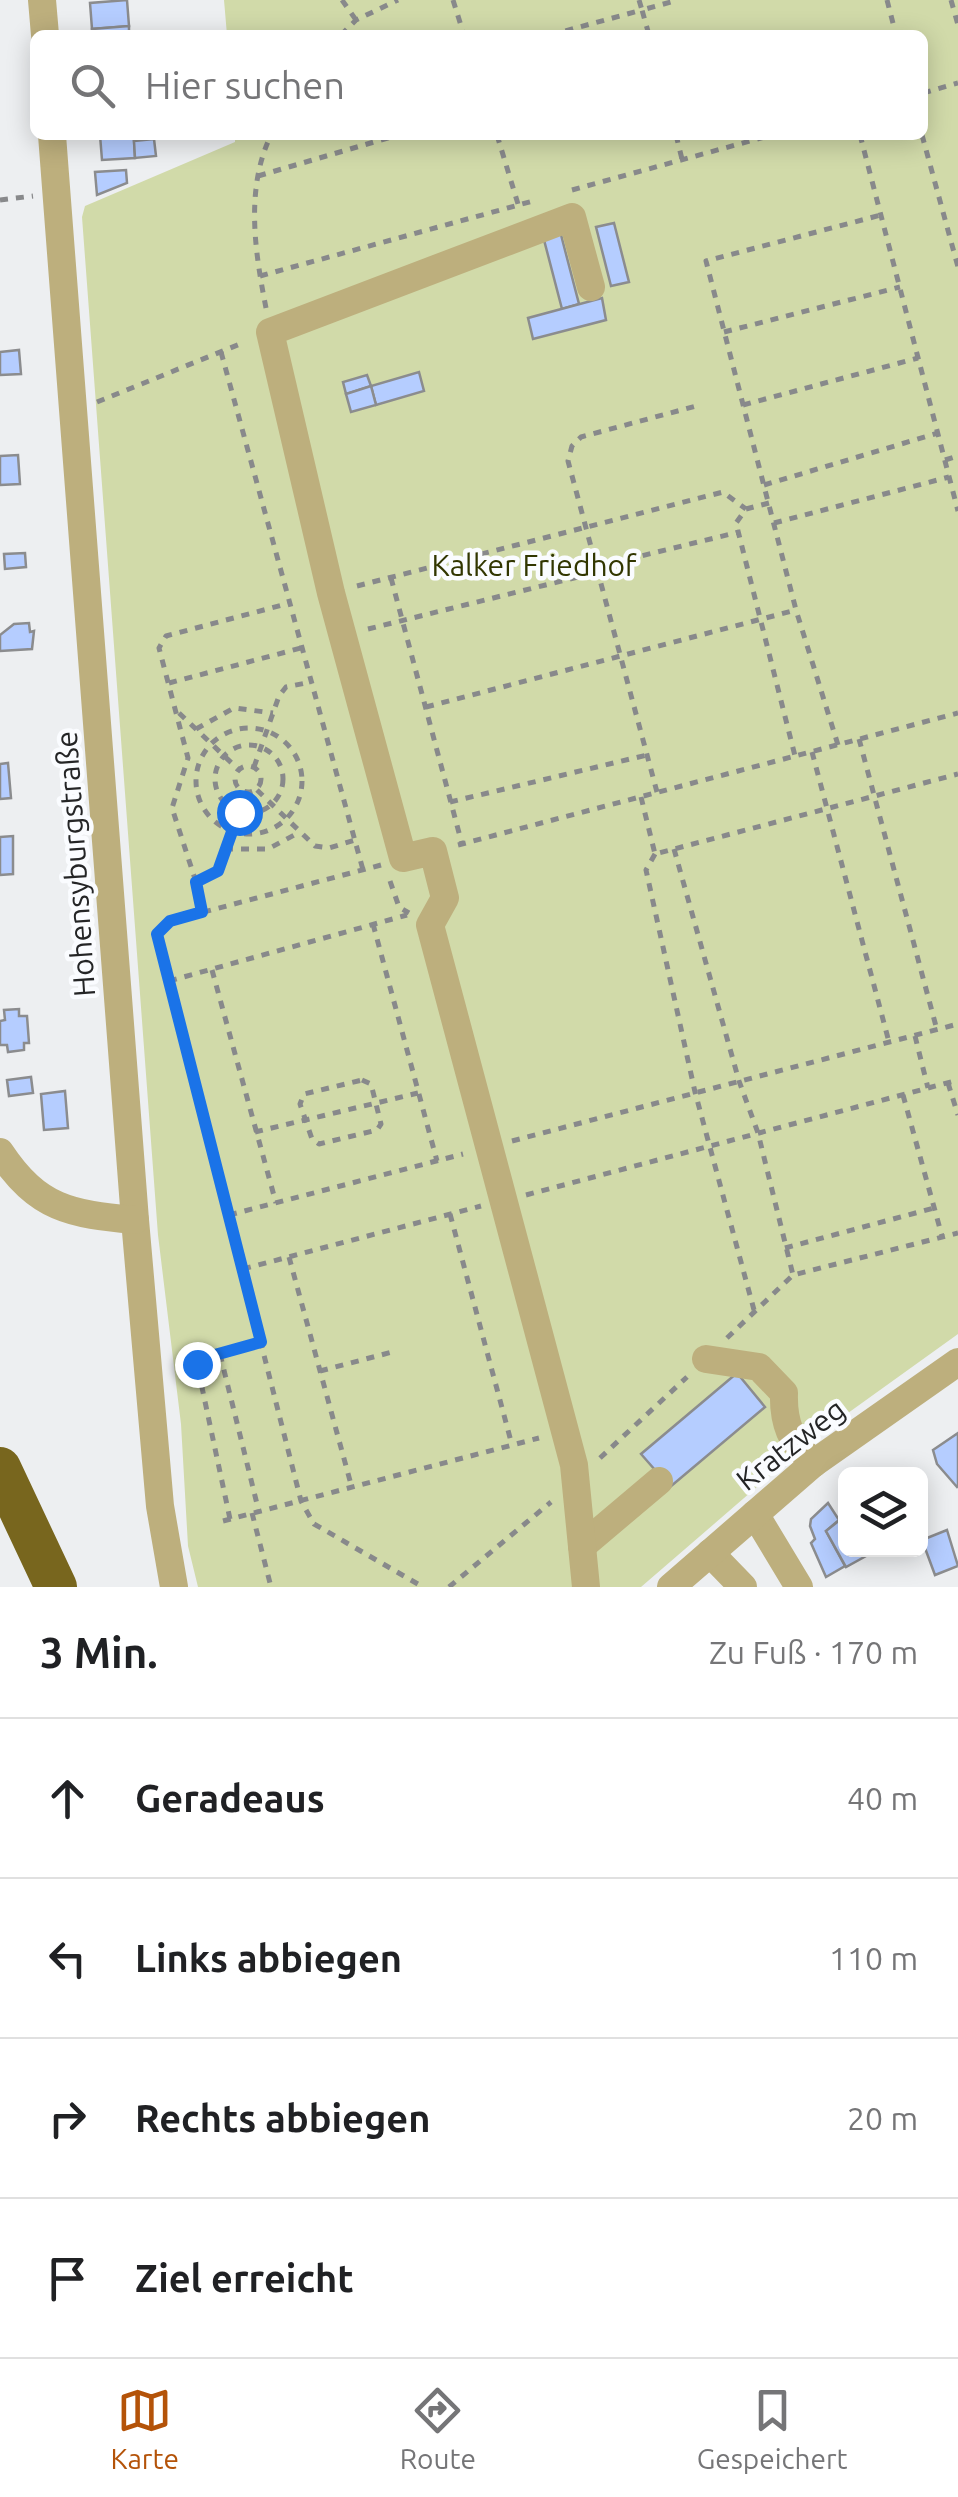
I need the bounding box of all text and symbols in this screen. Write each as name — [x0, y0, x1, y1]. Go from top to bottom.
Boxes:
search box — [30, 30, 928, 140]
icon: search — [65, 58, 120, 113]
text: Hier suchen — [145, 64, 345, 106]
park label: Kalker Friedhof — [431, 548, 637, 582]
street label: Hohensyburgstraße — [49, 730, 101, 998]
route start — [217, 790, 263, 836]
route end — [175, 1342, 221, 1388]
street label: Kratzweg — [730, 1391, 851, 1497]
map controls — [838, 1467, 928, 1557]
button: layers — [838, 1467, 928, 1557]
text: 3 Min. — [40, 1629, 158, 1676]
text: Zu Fuß · 170 m — [709, 1634, 918, 1670]
icon: ahead — [40, 1771, 95, 1826]
text: Geradeaus — [135, 1777, 325, 1819]
text: 40 m — [847, 1780, 918, 1816]
icon: left — [40, 1931, 95, 1986]
text: Links abbiegen — [135, 1937, 402, 1979]
text: 110 m — [829, 1940, 918, 1976]
icon: right — [40, 2091, 95, 2146]
text: Rechts abbiegen — [135, 2097, 430, 2139]
text: 20 m — [847, 2100, 918, 2136]
icon: arrive — [40, 2251, 95, 2306]
text: Ziel erreicht — [135, 2257, 354, 2299]
tab: Karte — [110, 2383, 179, 2474]
tab: Route — [400, 2383, 476, 2474]
tab: Gespeichert — [697, 2383, 848, 2474]

